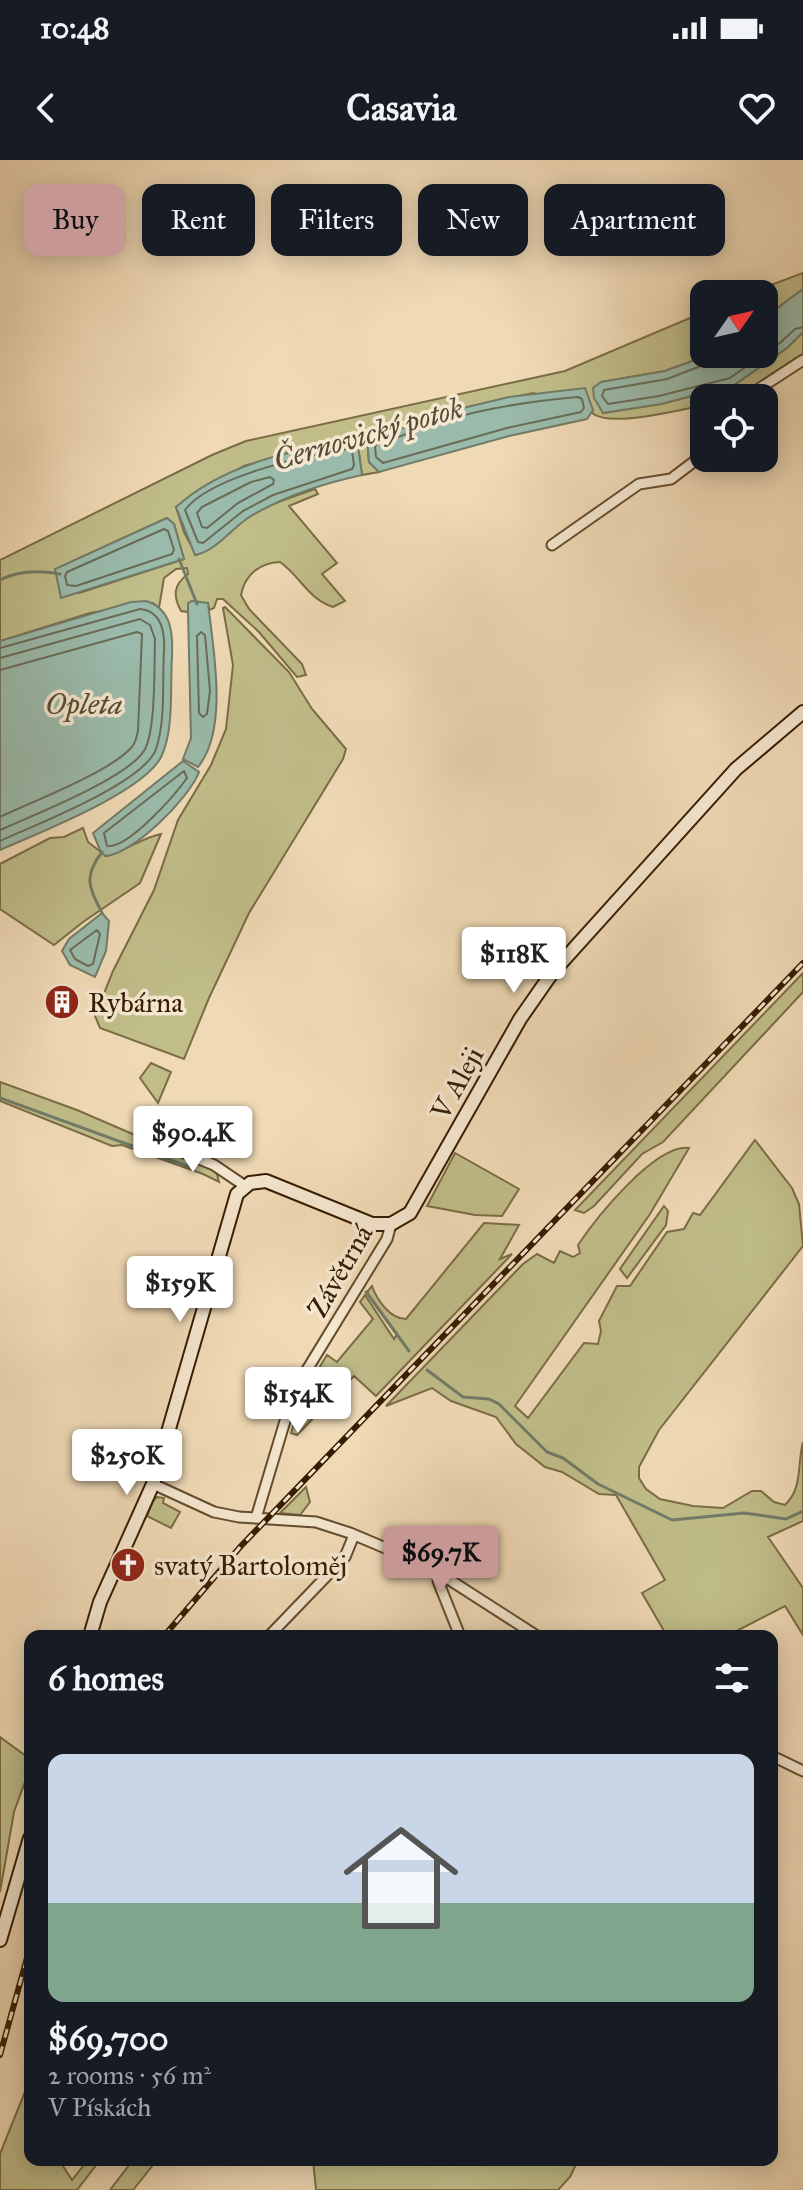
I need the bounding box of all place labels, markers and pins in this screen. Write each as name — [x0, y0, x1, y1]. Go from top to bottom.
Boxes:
pin: $118K — [458, 927, 570, 995]
building icon: Rybárna — [43, 983, 81, 1021]
place label: Rybárna — [88, 985, 183, 1020]
pin: $90.4K — [128, 1106, 258, 1174]
pin: $159K — [124, 1256, 236, 1324]
pin: $154K — [242, 1367, 354, 1435]
pin: $250K — [71, 1429, 183, 1497]
pin: $69.7K — [376, 1526, 506, 1594]
church icon: svatý Bartoloměj — [109, 1546, 147, 1584]
place label: svatý Bartoloměj — [154, 1548, 347, 1583]

